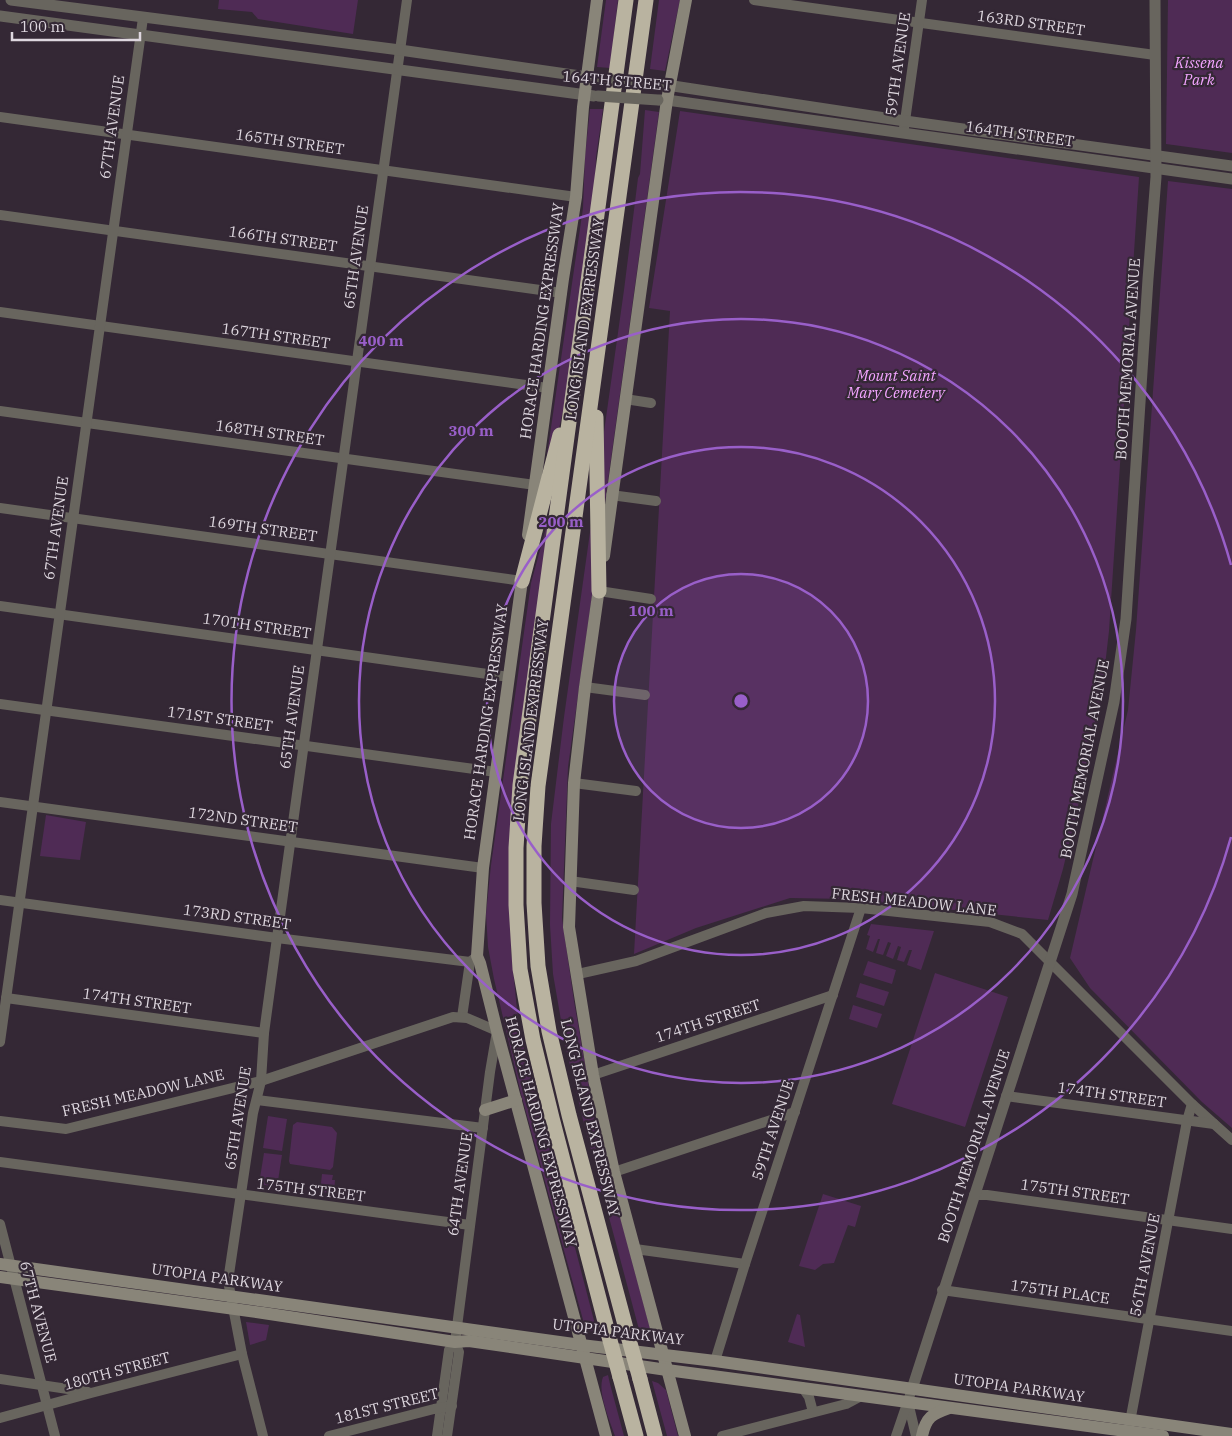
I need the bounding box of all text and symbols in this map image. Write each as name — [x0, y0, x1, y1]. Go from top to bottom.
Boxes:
street label: 163RD STREET — [976, 6, 1086, 40]
scale bar — [12, 10, 140, 42]
street label: 59TH AVENUE — [881, 11, 914, 117]
text: 100 m — [20, 17, 65, 36]
park label: Kissena Park — [1174, 53, 1224, 89]
street label: 164TH STREET — [562, 66, 673, 95]
street label: 67TH AVENUE — [95, 74, 128, 180]
street label: 164TH STREET — [964, 116, 1076, 151]
street label: 165TH STREET — [234, 124, 346, 159]
street label: HORACE HARDING EXPRESSWAY — [515, 201, 568, 440]
street label: 65TH AVENUE — [339, 204, 372, 310]
street label: LONG ISLAND EXPRESSWAY — [561, 216, 608, 421]
street label: 166TH STREET — [227, 221, 339, 256]
street label: BOOTH MEMORIAL AVENUE — [1111, 257, 1144, 461]
street label: 167TH STREET — [220, 318, 332, 353]
text: 400 m — [358, 331, 404, 350]
park label: Mount Saint Mary Cemetery — [846, 366, 946, 402]
street label: 168TH STREET — [214, 415, 326, 450]
text: 300 m — [448, 421, 494, 440]
street label: 67TH AVENUE — [39, 475, 72, 581]
street label: 169TH STREET — [207, 511, 319, 546]
text: 200 m — [538, 512, 584, 531]
text: 100 m — [628, 601, 674, 620]
street label: HORACE HARDING EXPRESSWAY — [459, 602, 512, 841]
street label: 170TH STREET — [201, 608, 313, 643]
street label: LONG ISLAND EXPRESSWAY — [509, 617, 552, 822]
street label: BOOTH MEMORIAL AVENUE — [1056, 658, 1113, 860]
street label: 65TH AVENUE — [275, 664, 308, 770]
centre of rings — [732, 692, 750, 710]
street label: 171ST STREET — [166, 702, 274, 735]
street label: 172ND STREET — [187, 802, 299, 837]
street label: FRESH MEADOW LANE — [830, 883, 998, 920]
street label: 173RD STREET — [182, 900, 292, 934]
street label: 174TH STREET — [81, 983, 193, 1018]
street label: 174TH STREET — [653, 994, 763, 1046]
street label: HORACE HARDING EXPRESSWAY — [501, 1014, 582, 1250]
street label: LONG ISLAND EXPRESSWAY — [557, 1017, 624, 1219]
street label: BOOTH MEMORIAL AVENUE — [933, 1047, 1014, 1245]
street label: FRESH MEADOW LANE — [60, 1065, 226, 1120]
street label: 65TH AVENUE — [220, 1065, 255, 1171]
street label: 59TH AVENUE — [747, 1077, 798, 1182]
street label: 174TH STREET — [1056, 1077, 1168, 1112]
street label: 64TH AVENUE — [443, 1131, 476, 1237]
street label: 175TH STREET — [256, 1173, 367, 1206]
street label: 175TH STREET — [1019, 1174, 1131, 1209]
street label: 56TH AVENUE — [1125, 1212, 1164, 1318]
street label: 67TH AVENUE — [16, 1259, 61, 1365]
street label: UTOPIA PARKWAY — [150, 1259, 284, 1296]
street label: 175TH PLACE — [1009, 1275, 1111, 1308]
street label: UTOPIA PARKWAY — [551, 1314, 685, 1349]
street label: 180TH STREET — [61, 1347, 172, 1394]
street label: UTOPIA PARKWAY — [952, 1369, 1086, 1406]
street label: 181ST STREET — [333, 1383, 441, 1428]

